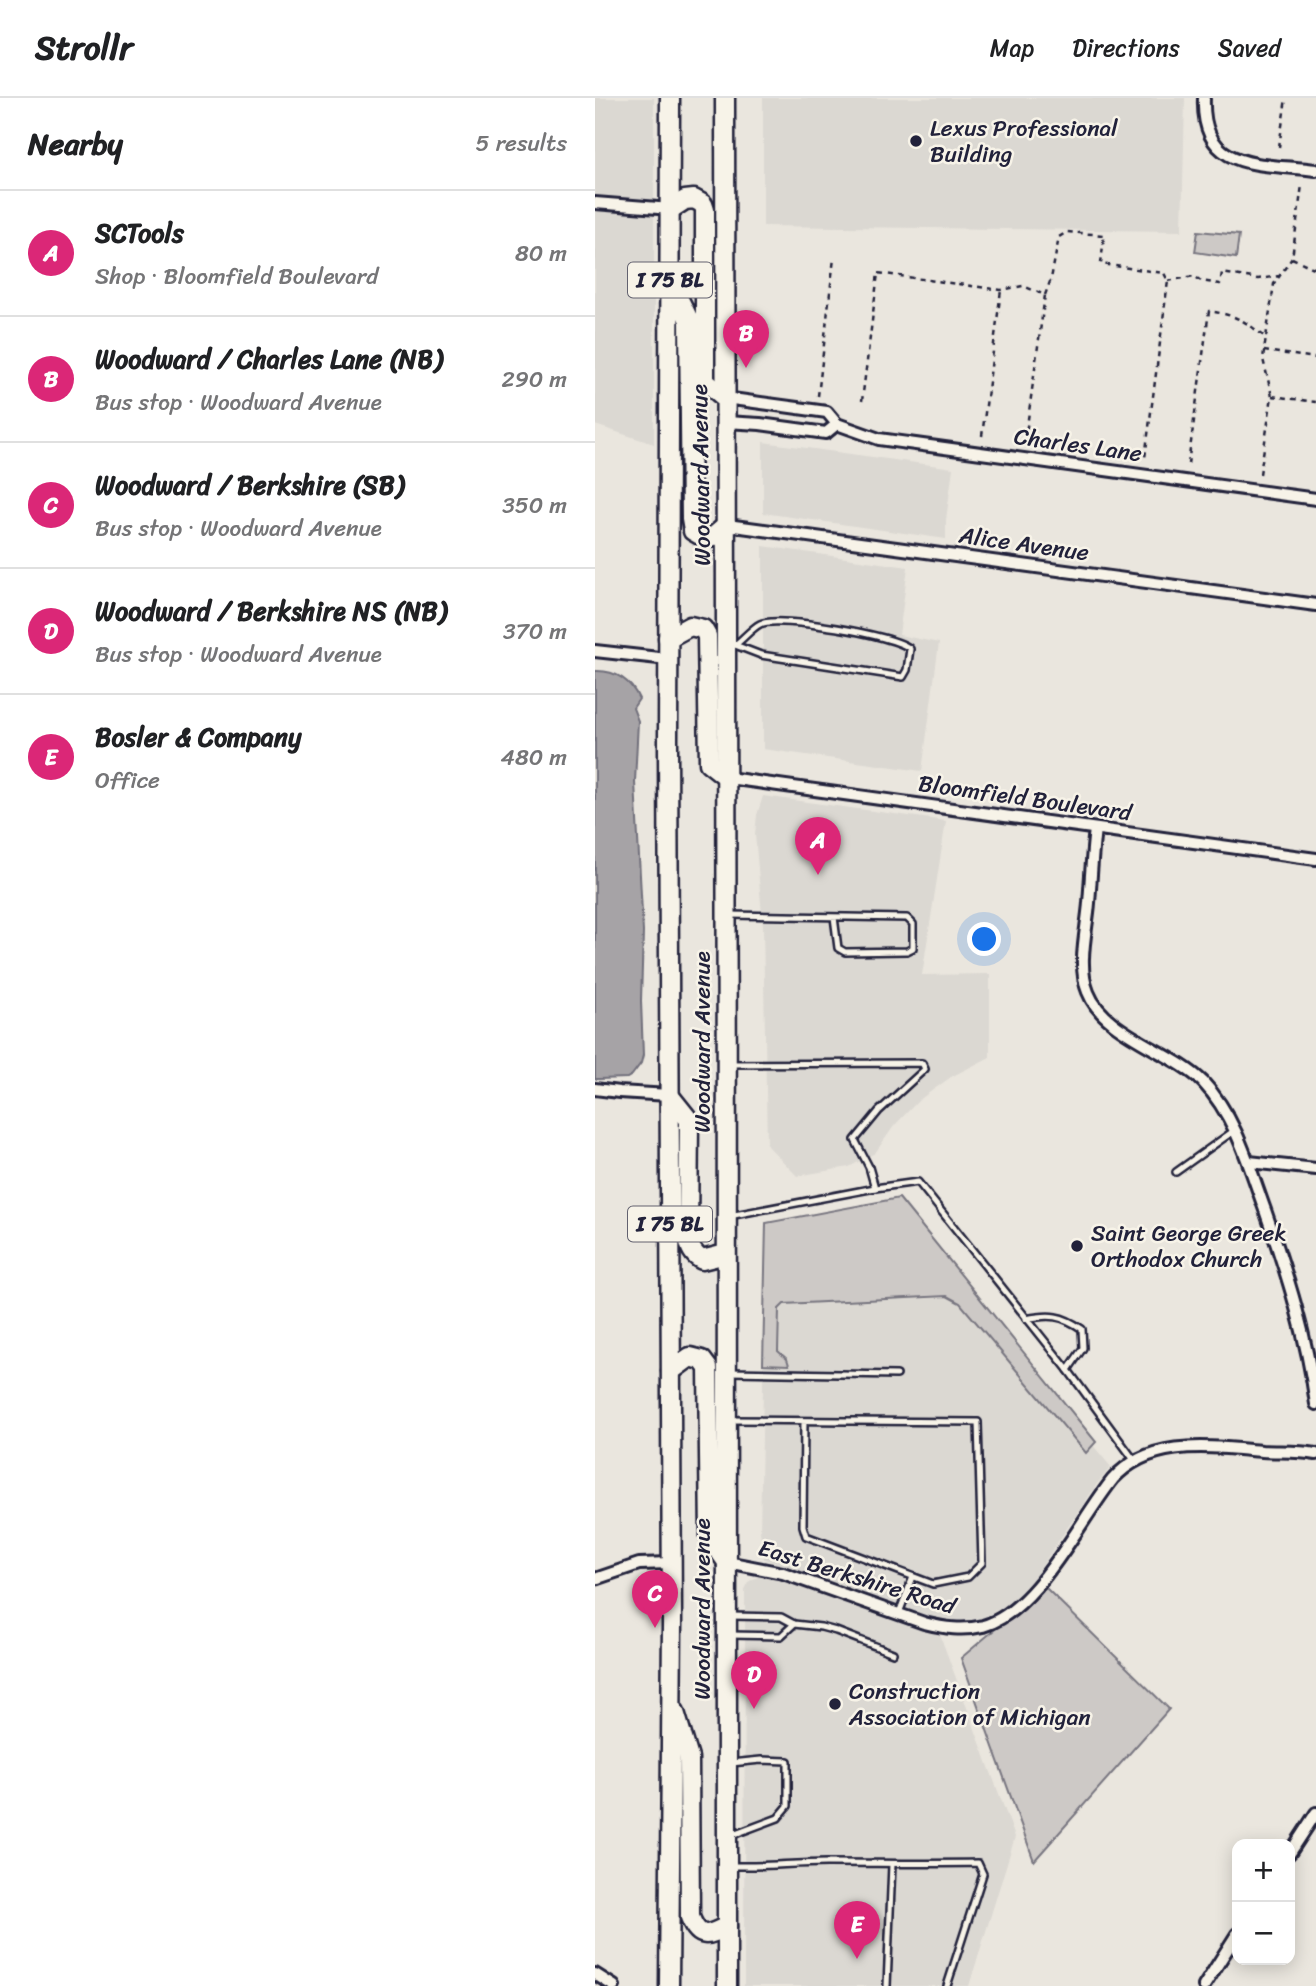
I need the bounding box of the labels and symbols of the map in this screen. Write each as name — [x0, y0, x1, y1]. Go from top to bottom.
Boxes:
place label: Lexus Professional Building — [930, 108, 1118, 175]
marker: Lexus Professional Building — [908, 133, 924, 149]
road number: I 75 BL — [628, 262, 712, 298]
pin: B — [723, 310, 769, 368]
street label: Woodward Avenue — [679, 384, 723, 566]
street label: Charles Lane — [1011, 416, 1145, 474]
street label: Alice Avenue — [956, 514, 1092, 573]
street label: Bloomfield Boulevard — [916, 763, 1136, 834]
pin: A — [795, 817, 841, 875]
your location — [967, 922, 1001, 956]
street label: Woodward Avenue — [682, 951, 723, 1133]
road number: I 75 BL — [628, 1206, 712, 1242]
place label: Saint George Greek Orthodox Church — [1091, 1213, 1287, 1280]
marker: Saint George Greek Orthodox Church — [1069, 1238, 1085, 1254]
street label: Woodward Avenue — [682, 1518, 723, 1700]
street label: East Berkshire Road — [753, 1528, 963, 1627]
pin: C — [632, 1570, 678, 1628]
pin: D — [731, 1651, 777, 1709]
place label: Construction Association of Michigan — [848, 1671, 1091, 1738]
marker: Construction Association of Michigan — [827, 1696, 843, 1712]
pin: E — [834, 1901, 880, 1959]

